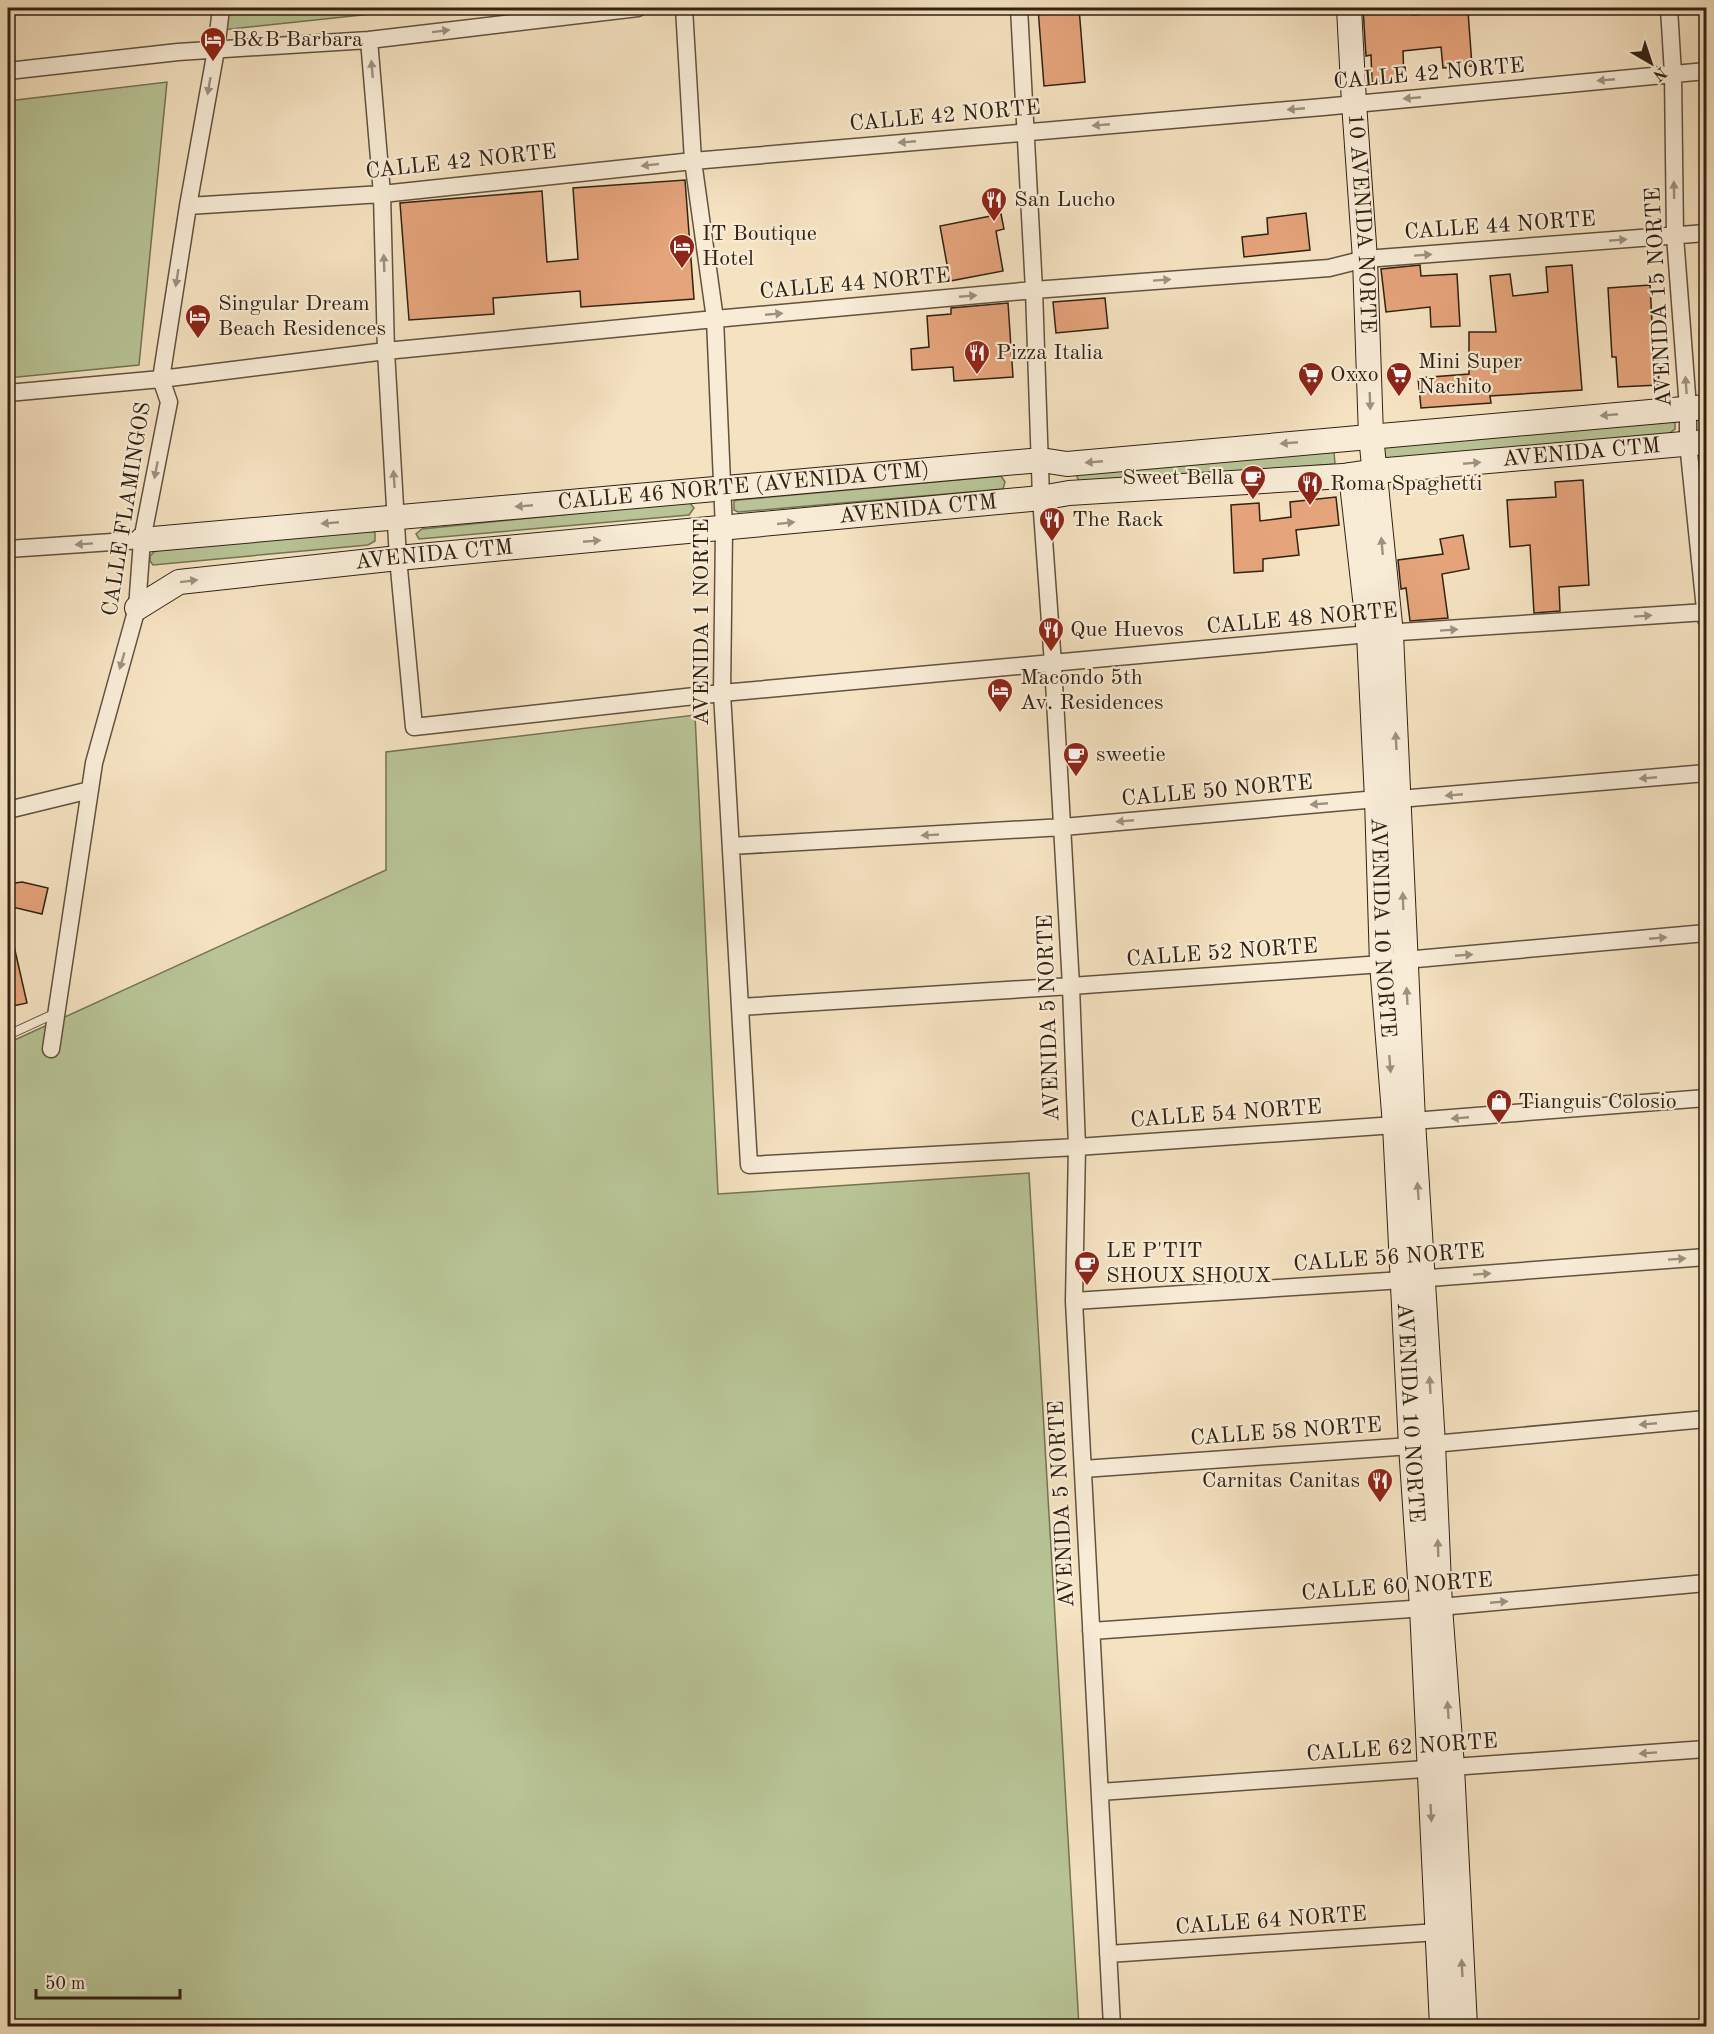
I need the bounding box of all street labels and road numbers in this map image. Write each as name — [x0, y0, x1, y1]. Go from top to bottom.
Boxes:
street label: CALLE 42 NORTE — [1332, 55, 1526, 93]
street label: CALLE 42 NORTE — [848, 97, 1042, 135]
street label: 10 AVENIDA NORTE — [1344, 113, 1379, 334]
street label: CALLE 42 NORTE — [364, 141, 558, 183]
street label: AVENIDA 15 NORTE — [1642, 186, 1676, 408]
street label: CALLE 44 NORTE — [1404, 208, 1596, 244]
street label: CALLE 44 NORTE — [758, 265, 952, 303]
street label: CALLE FLAMINGOS — [99, 400, 155, 618]
street label: AVENIDA CTM — [1501, 435, 1661, 471]
street label: CALLE 46 NORTE (AVENIDA CTM) — [558, 457, 932, 515]
street label: AVENIDA CTM — [838, 489, 998, 531]
street label: AVENIDA 1 NORTE — [691, 518, 713, 726]
street label: AVENIDA CTM — [354, 536, 514, 574]
street label: CALLE 48 NORTE — [1205, 600, 1399, 638]
street label: CALLE 50 NORTE — [1120, 772, 1314, 810]
street label: AVENIDA 10 NORTE — [1367, 817, 1399, 1039]
street label: AVENIDA 5 NORTE — [1034, 914, 1064, 1122]
street label: CALLE 52 NORTE — [1126, 935, 1318, 971]
street label: CALLE 54 NORTE — [1130, 1096, 1322, 1132]
street label: CALLE 56 NORTE — [1293, 1240, 1485, 1276]
street label: AVENIDA 10 NORTE — [1393, 1302, 1427, 1524]
street label: AVENIDA 5 NORTE — [1046, 1400, 1078, 1608]
street label: CALLE 58 NORTE — [1190, 1414, 1382, 1450]
street label: CALLE 60 NORTE — [1301, 1569, 1493, 1605]
street label: CALLE 62 NORTE — [1306, 1730, 1498, 1766]
street label: CALLE 64 NORTE — [1175, 1903, 1367, 1939]

